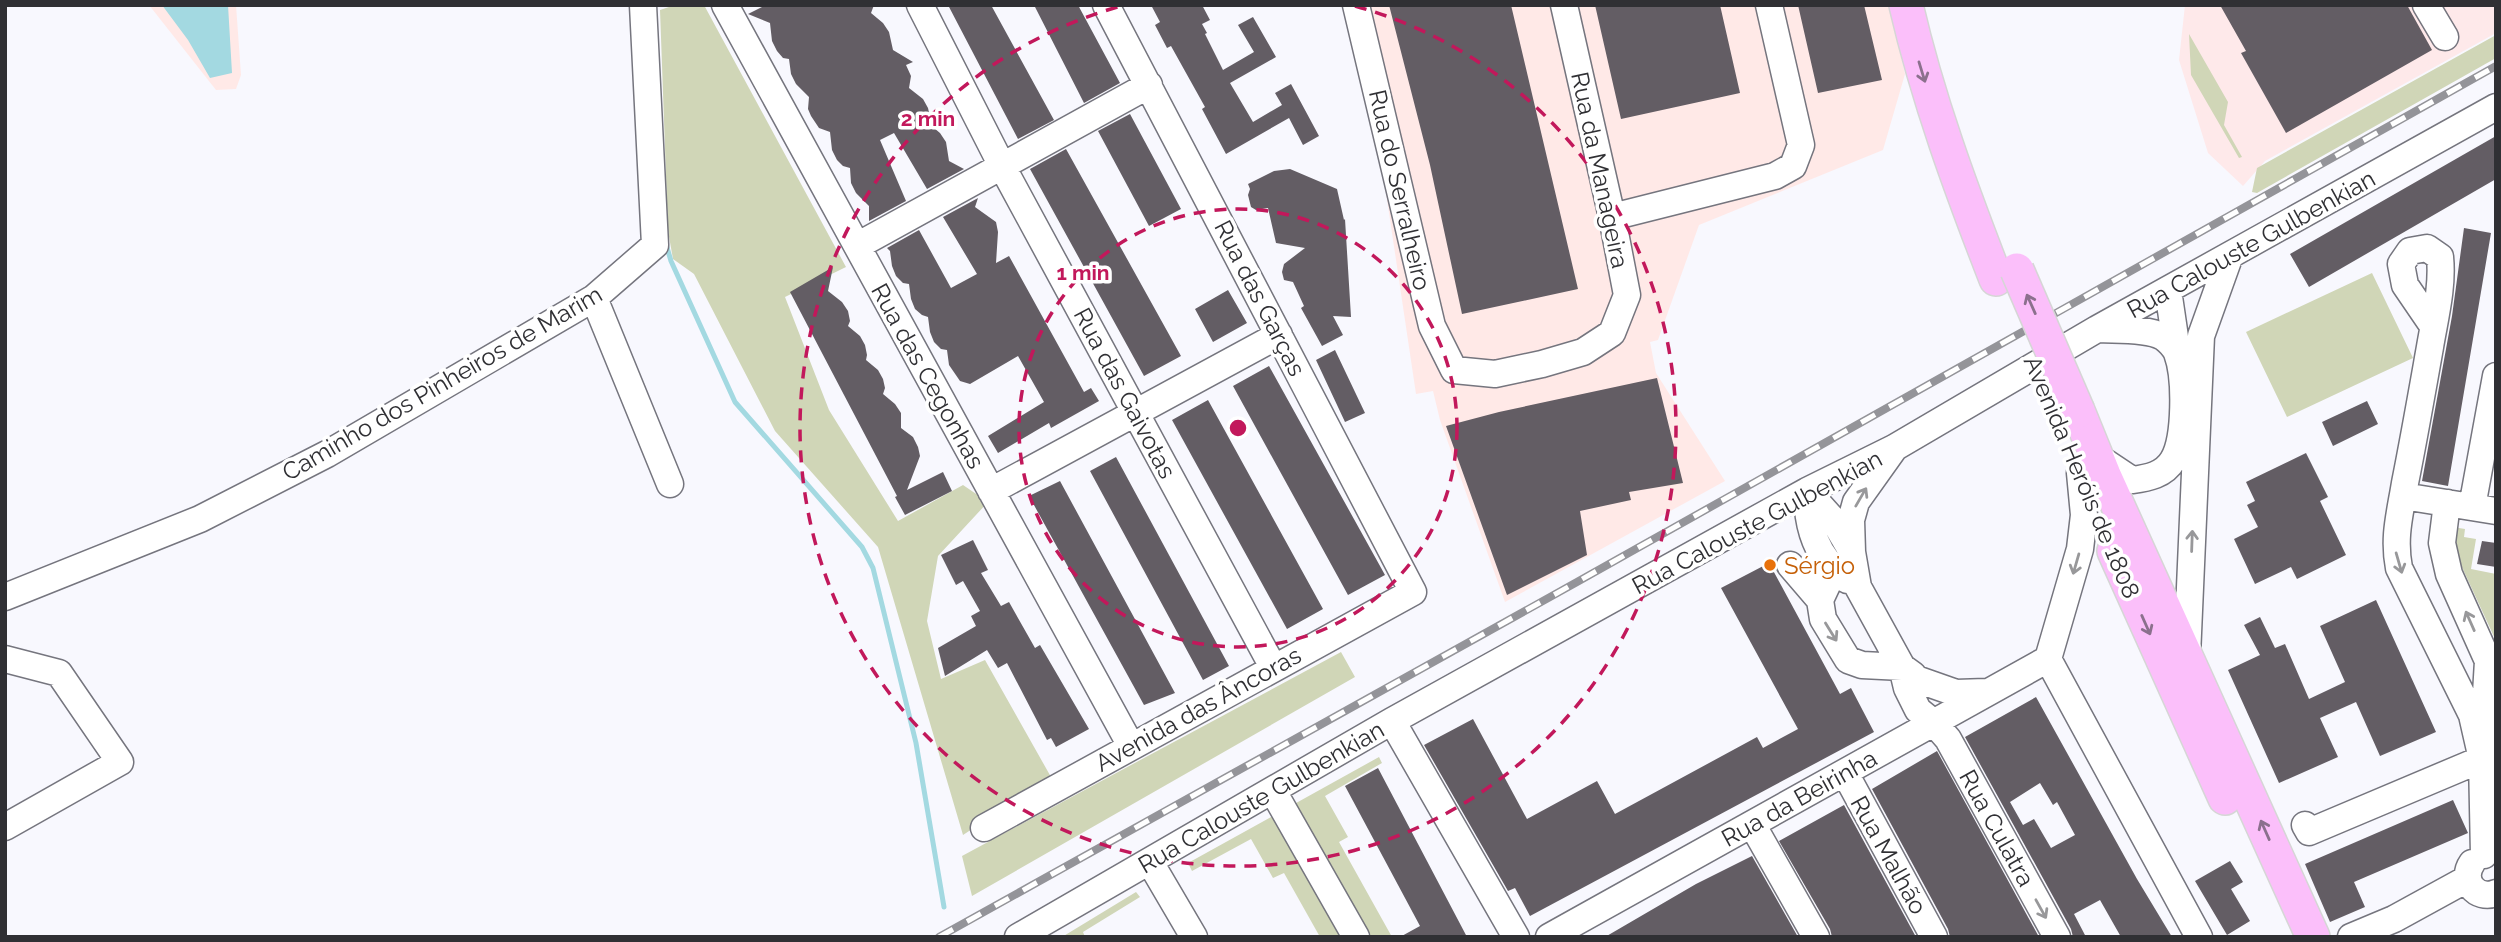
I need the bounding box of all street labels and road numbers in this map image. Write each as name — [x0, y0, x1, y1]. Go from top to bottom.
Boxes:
street label: Rua da Manageira — [1565, 69, 1635, 271]
street label: Rua do Serralheiro — [1363, 87, 1437, 293]
street label: Rua Calouste Gulbenkian — [2122, 164, 2380, 324]
street label: Rua das Garças — [1208, 215, 1312, 381]
street label: Rua das Cegonhas — [865, 278, 991, 474]
street label: Caminho dos Pinheiros de Marim — [277, 279, 607, 487]
street label: Rua das Gaivotas — [1068, 303, 1182, 483]
street label: Avenida Heróis de 1808 — [2018, 351, 2146, 603]
street label: Rua Calouste Gulbenkian — [1627, 444, 1887, 600]
street label: Avenida das Âncoras — [1090, 640, 1306, 778]
street label: Rua Calouste Gulbenkian — [1133, 715, 1389, 879]
street label: Rua da Beirinha — [1716, 743, 1882, 853]
street label: Rua Culatra — [1953, 765, 2041, 891]
street label: Rua Malhão — [1845, 791, 1933, 919]

